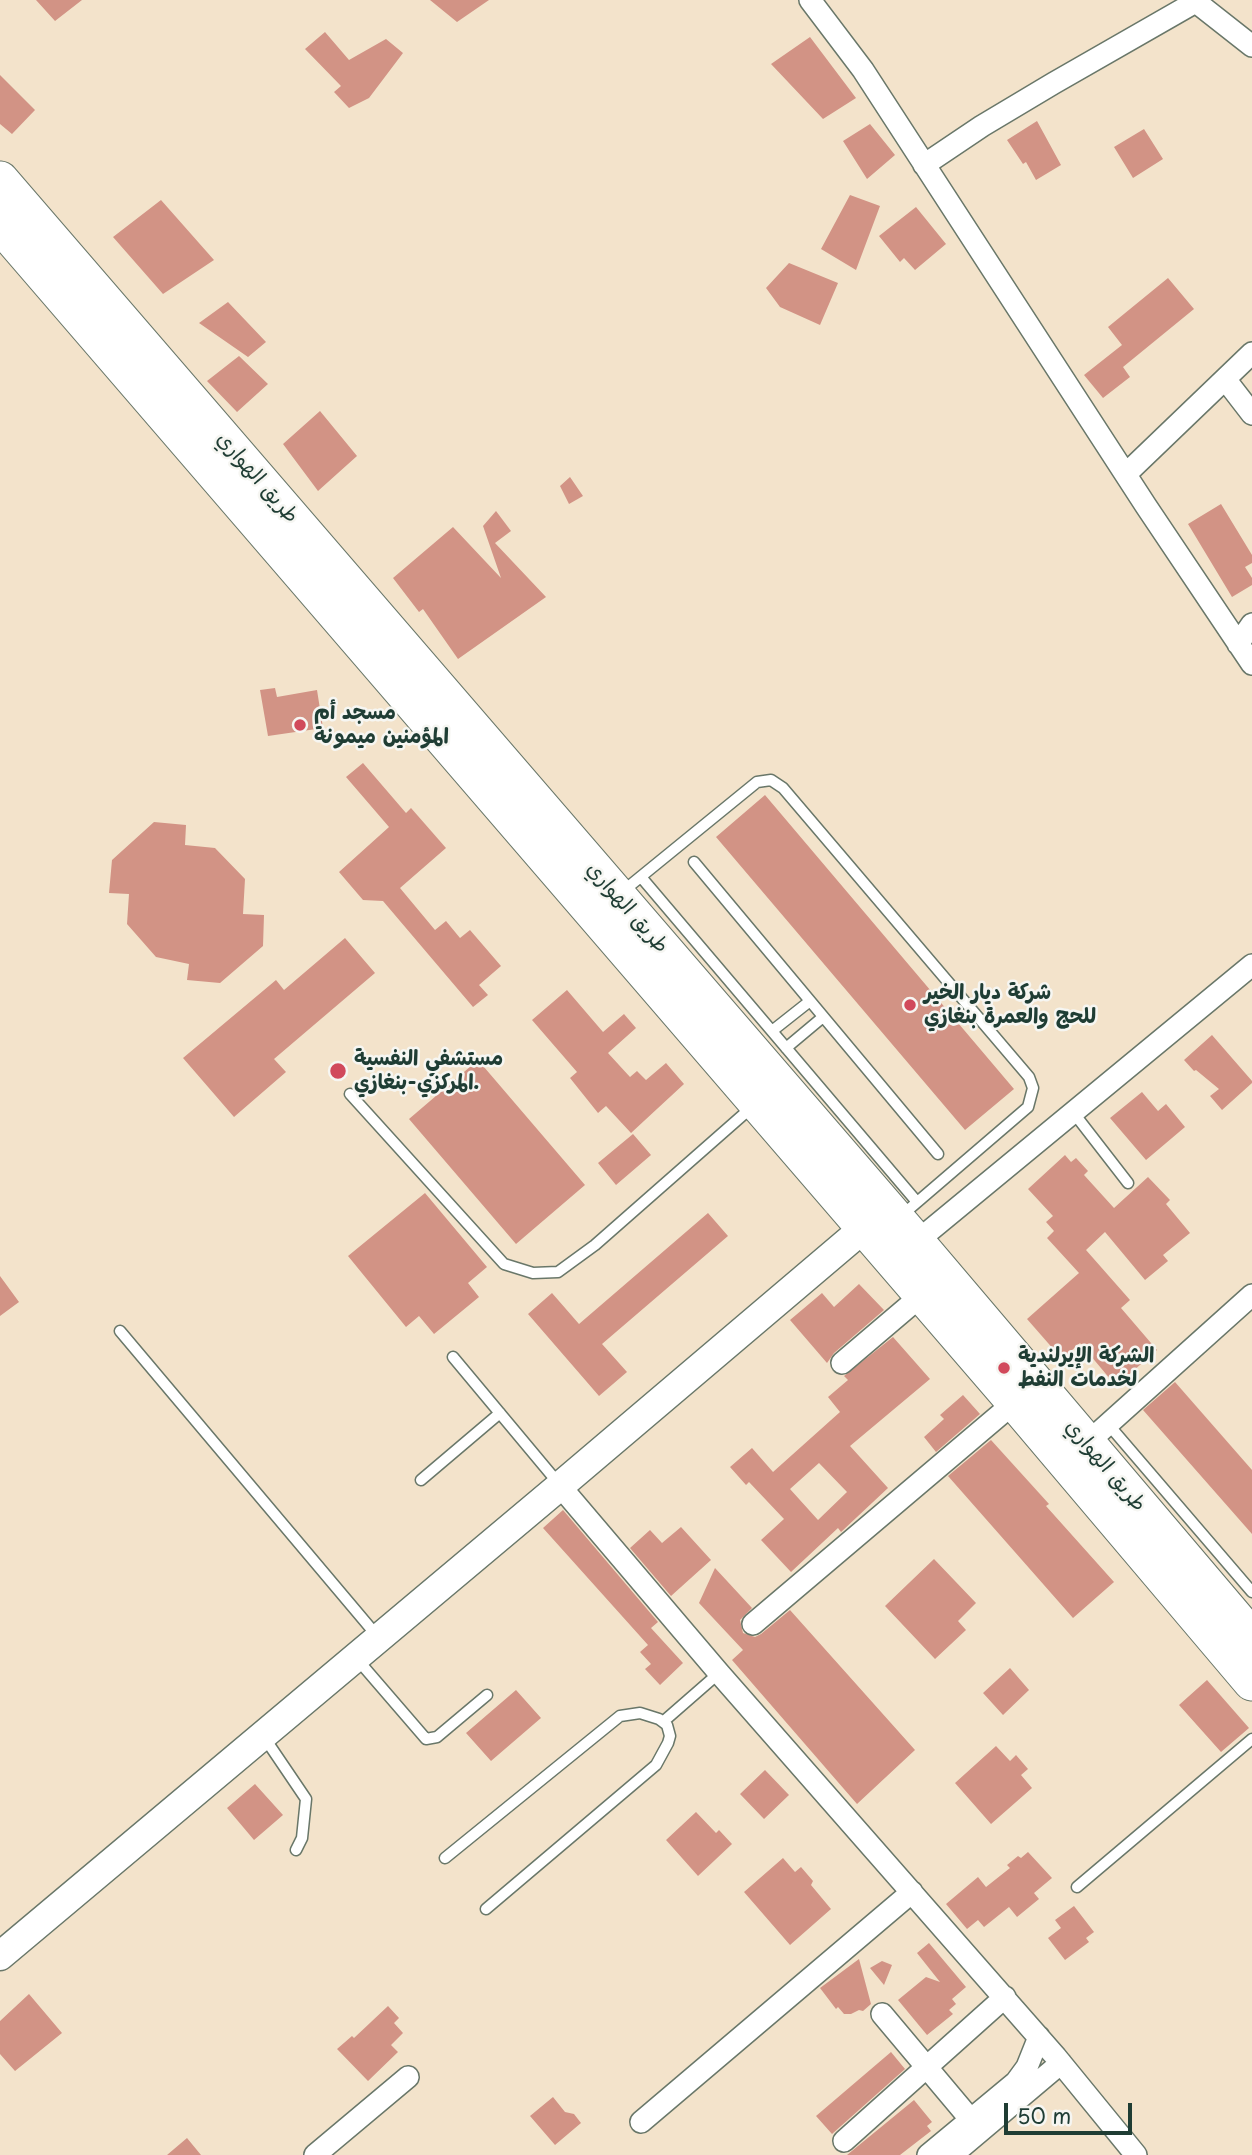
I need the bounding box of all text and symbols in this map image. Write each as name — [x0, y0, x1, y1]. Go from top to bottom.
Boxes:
street label: طريق الهواري — [211, 427, 303, 529]
place label: مسجد أم المؤمنين ميمونة — [314, 700, 449, 750]
marker: مسجد أم المؤمنين ميمونة — [292, 717, 308, 733]
street label: طريق الهواري — [581, 857, 673, 959]
place label: شركة ديار الخير للحج والعمرة بنغازي — [924, 980, 1096, 1030]
marker: شركة ديار الخير للحج والعمرة بنغازي — [902, 997, 918, 1013]
place label: مستشفي النفسية المركزي-بنغازي. — [354, 1046, 503, 1096]
marker: مستشفي النفسية المركزي-بنغازي. — [328, 1061, 348, 1081]
place label: الشركة الإيرلندية لخدمات النفط — [1018, 1343, 1154, 1393]
marker: الشركة الإيرلندية لخدمات النفط — [996, 1360, 1012, 1376]
street label: طريق الهواري — [1059, 1415, 1151, 1517]
scale bar — [1007, 2088, 1135, 2132]
text: 50 m — [1017, 2099, 1071, 2131]

